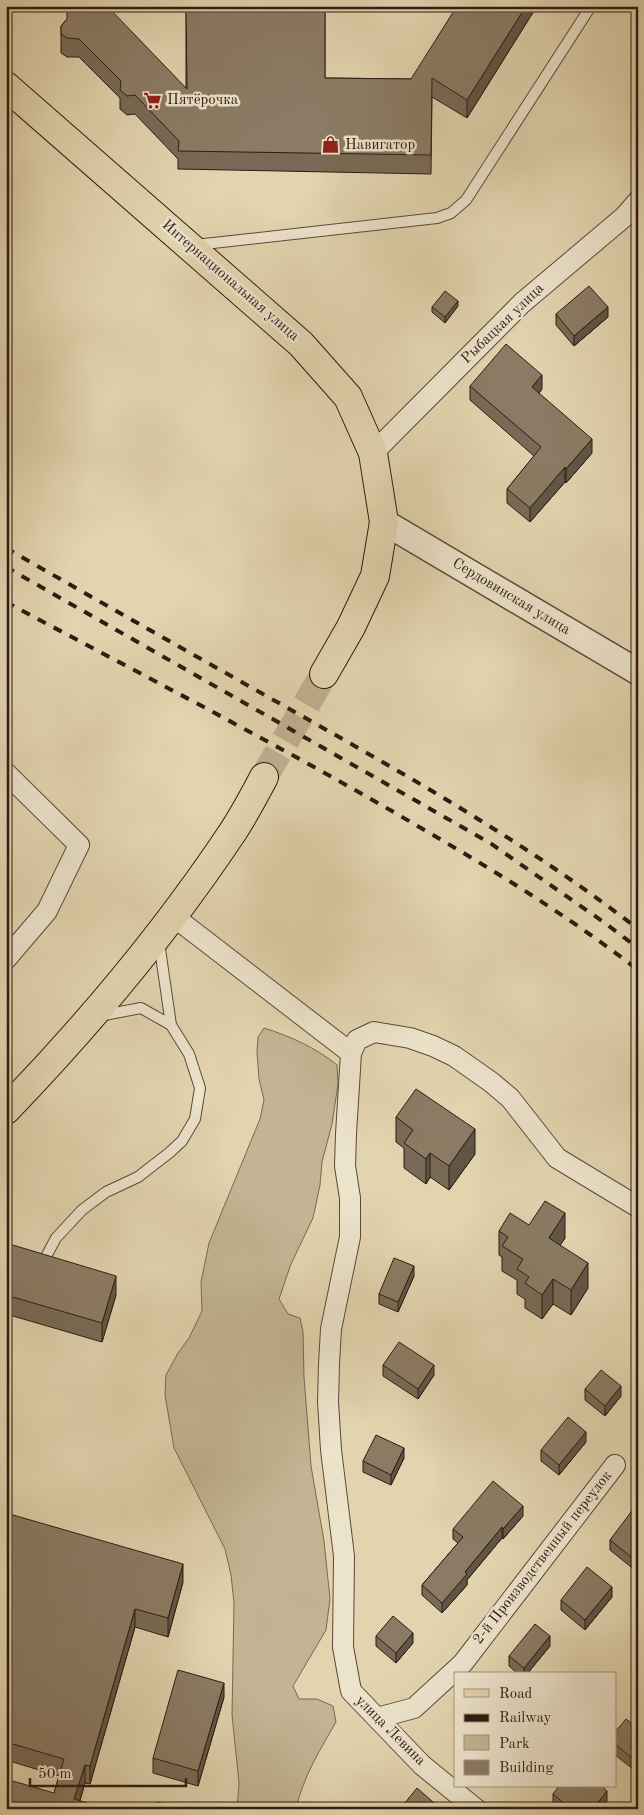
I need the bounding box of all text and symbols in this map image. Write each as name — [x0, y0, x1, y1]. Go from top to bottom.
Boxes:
supermarket icon: Пятёрочка — [143, 90, 163, 110]
place label: Пятёрочка — [167, 93, 239, 108]
shop icon: Навигатор — [321, 135, 341, 155]
place label: Навигатор — [345, 138, 415, 153]
street label: Интернациональная улица — [159, 218, 302, 345]
street label: Рыбацкая улица — [459, 281, 548, 367]
street label: Сердовинская улица — [450, 556, 573, 638]
street label: 2-й Производственный переулок — [471, 1468, 616, 1648]
legend — [454, 1672, 616, 1788]
text: Road — [499, 1687, 533, 1702]
street label: улица Левина — [352, 1693, 428, 1769]
text: Railway — [499, 1711, 552, 1726]
text: Park — [499, 1737, 530, 1752]
scale bar — [30, 1755, 186, 1787]
text: Building — [499, 1761, 554, 1776]
text: 50 m — [38, 1767, 72, 1782]

